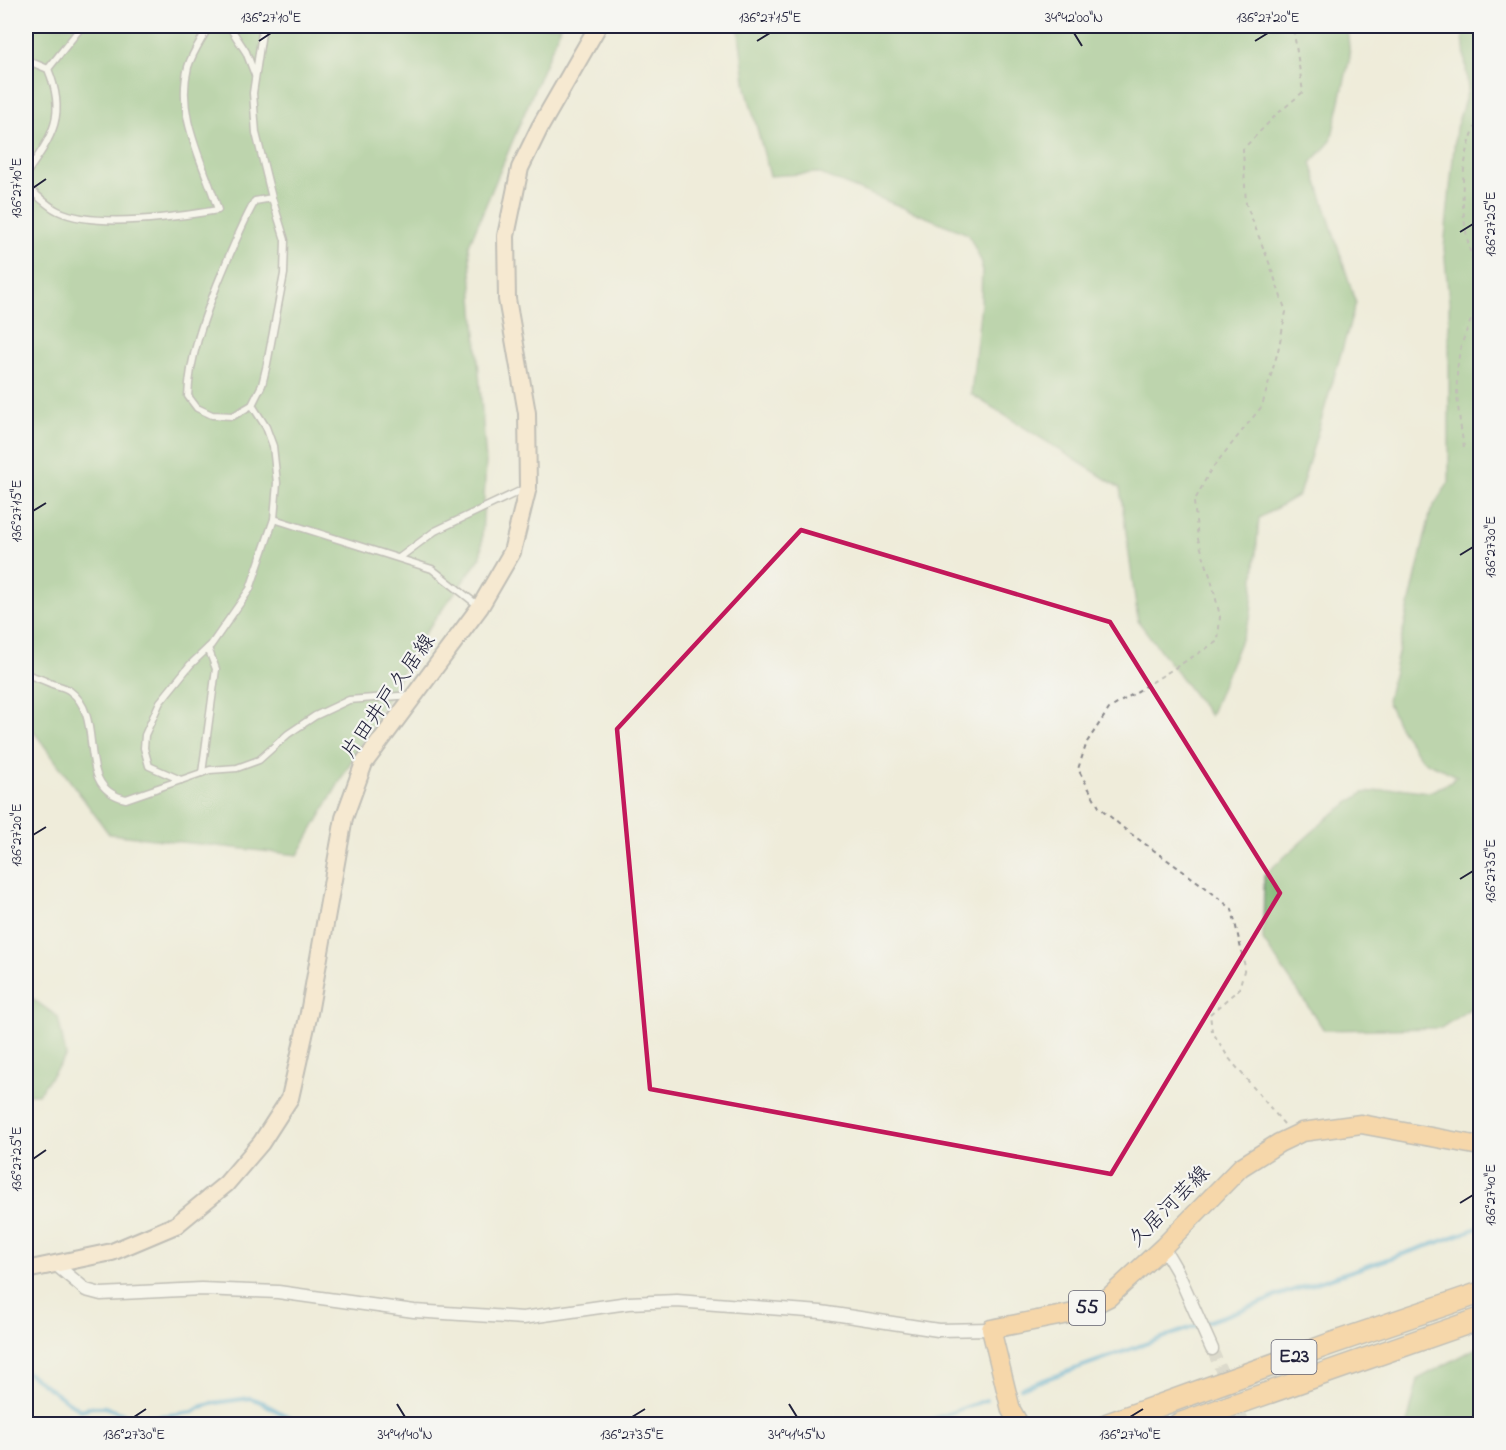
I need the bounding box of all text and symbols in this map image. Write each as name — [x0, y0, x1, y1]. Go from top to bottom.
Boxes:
text: 136°27'10"E — [241, 7, 301, 29]
text: 136°27'15"E — [739, 7, 801, 29]
text: 34°42'00"N — [1045, 7, 1103, 29]
text: 136°27'20"E — [1236, 7, 1300, 29]
text: 136°27'10"E — [6, 158, 28, 218]
text: 136°27'25"E — [1480, 191, 1502, 257]
text: 136°27'15"E — [6, 480, 28, 542]
text: 136°27'30"E — [1480, 516, 1502, 578]
street label: 片田井戸久居線 — [335, 628, 443, 766]
text: 136°27'20"E — [6, 803, 28, 867]
text: 136°27'35"E — [1480, 839, 1502, 903]
text: 136°27'25"E — [6, 1126, 28, 1192]
street label: 久居河芸線 — [1122, 1159, 1218, 1255]
text: 136°27'40"E — [1480, 1164, 1502, 1226]
road number: 55 — [1069, 1291, 1105, 1325]
road number: E23 — [1272, 1340, 1316, 1374]
text: 136°27'30"E — [103, 1424, 165, 1446]
text: 34°41'40"N — [377, 1424, 433, 1446]
text: 136°27'35"E — [600, 1424, 664, 1446]
text: 34°41'45"N — [768, 1424, 826, 1446]
text: 136°27'40"E — [1099, 1424, 1161, 1446]

